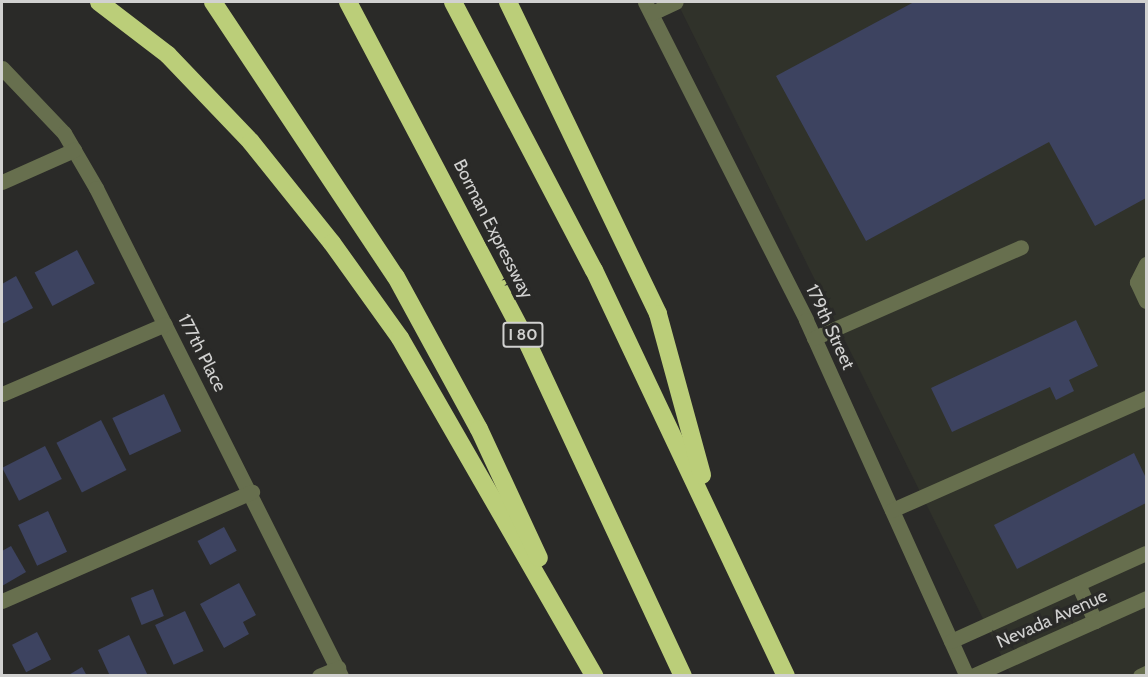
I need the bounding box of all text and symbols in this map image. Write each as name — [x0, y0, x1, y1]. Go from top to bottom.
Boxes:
street label: Borman Expressway — [449, 156, 537, 302]
street label: 179th Street — [801, 281, 859, 373]
street label: 177th Place — [173, 311, 231, 395]
road number: I 80 — [502, 322, 544, 348]
street label: Nevada Avenue — [993, 585, 1111, 653]

